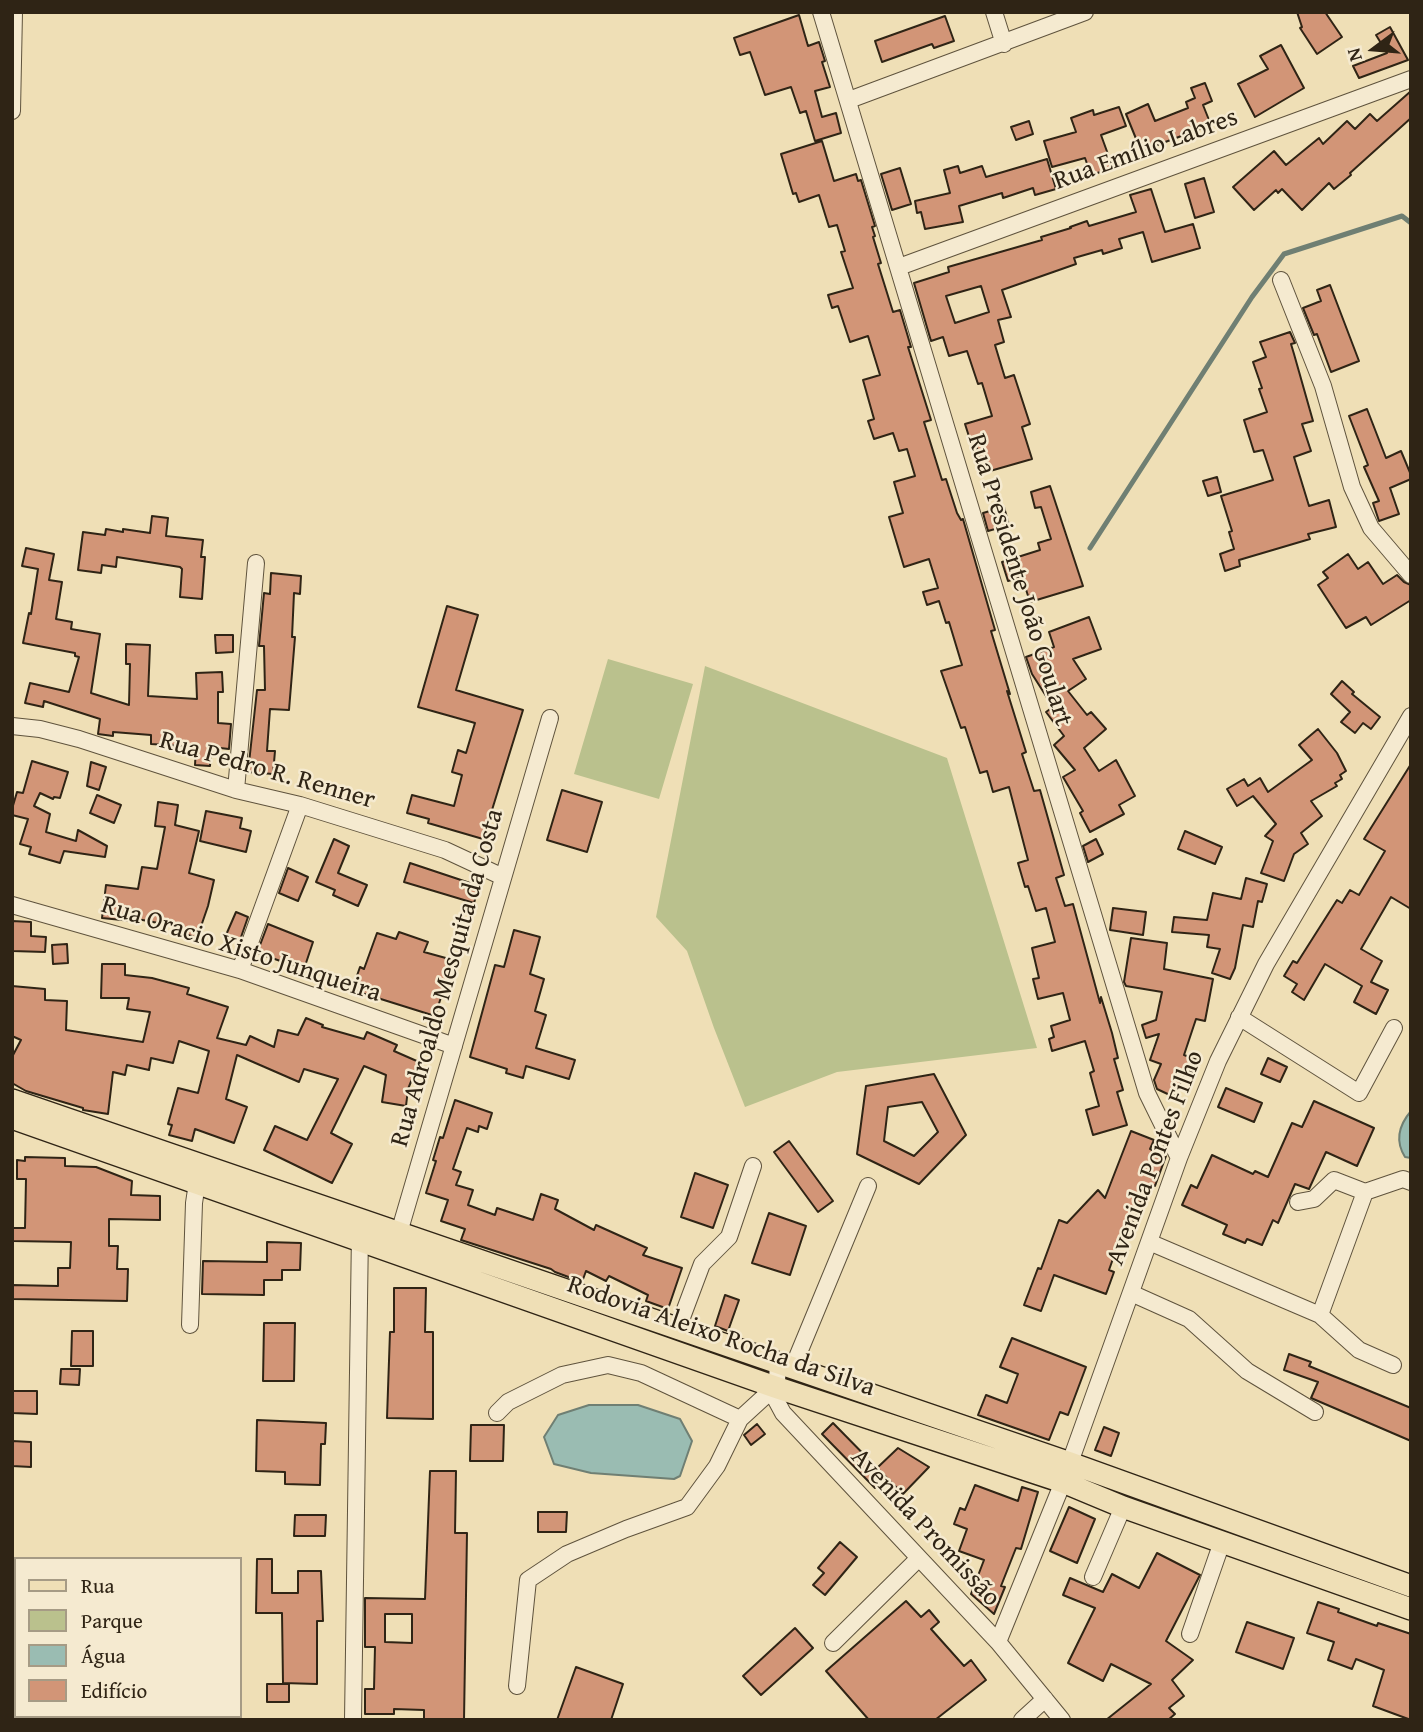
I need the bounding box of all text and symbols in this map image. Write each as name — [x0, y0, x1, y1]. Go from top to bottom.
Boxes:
north arrow — [1339, 14, 1409, 84]
text: N — [1339, 45, 1369, 65]
street label: Rua Emílio Labres — [1050, 102, 1242, 198]
street label: Rua Presidente João Goulart — [960, 430, 1078, 730]
street label: Rua Pedro R. Renner — [156, 725, 378, 817]
street label: Rua Adroaldo Mesquita da Costa — [385, 806, 511, 1150]
street label: Rua Oracio Xisto Junqueira — [97, 890, 385, 1010]
street label: Avenida Pontes Filho — [1101, 1046, 1211, 1270]
street label: Rodovia Aleixo Rocha da Silva — [563, 1270, 879, 1404]
street label: Avenida Promissão — [844, 1442, 1006, 1614]
legend — [14, 1557, 242, 1718]
text: Rua — [81, 1570, 114, 1601]
text: Parque — [81, 1605, 143, 1636]
text: Água — [81, 1640, 125, 1671]
text: Edifício — [81, 1675, 147, 1706]

